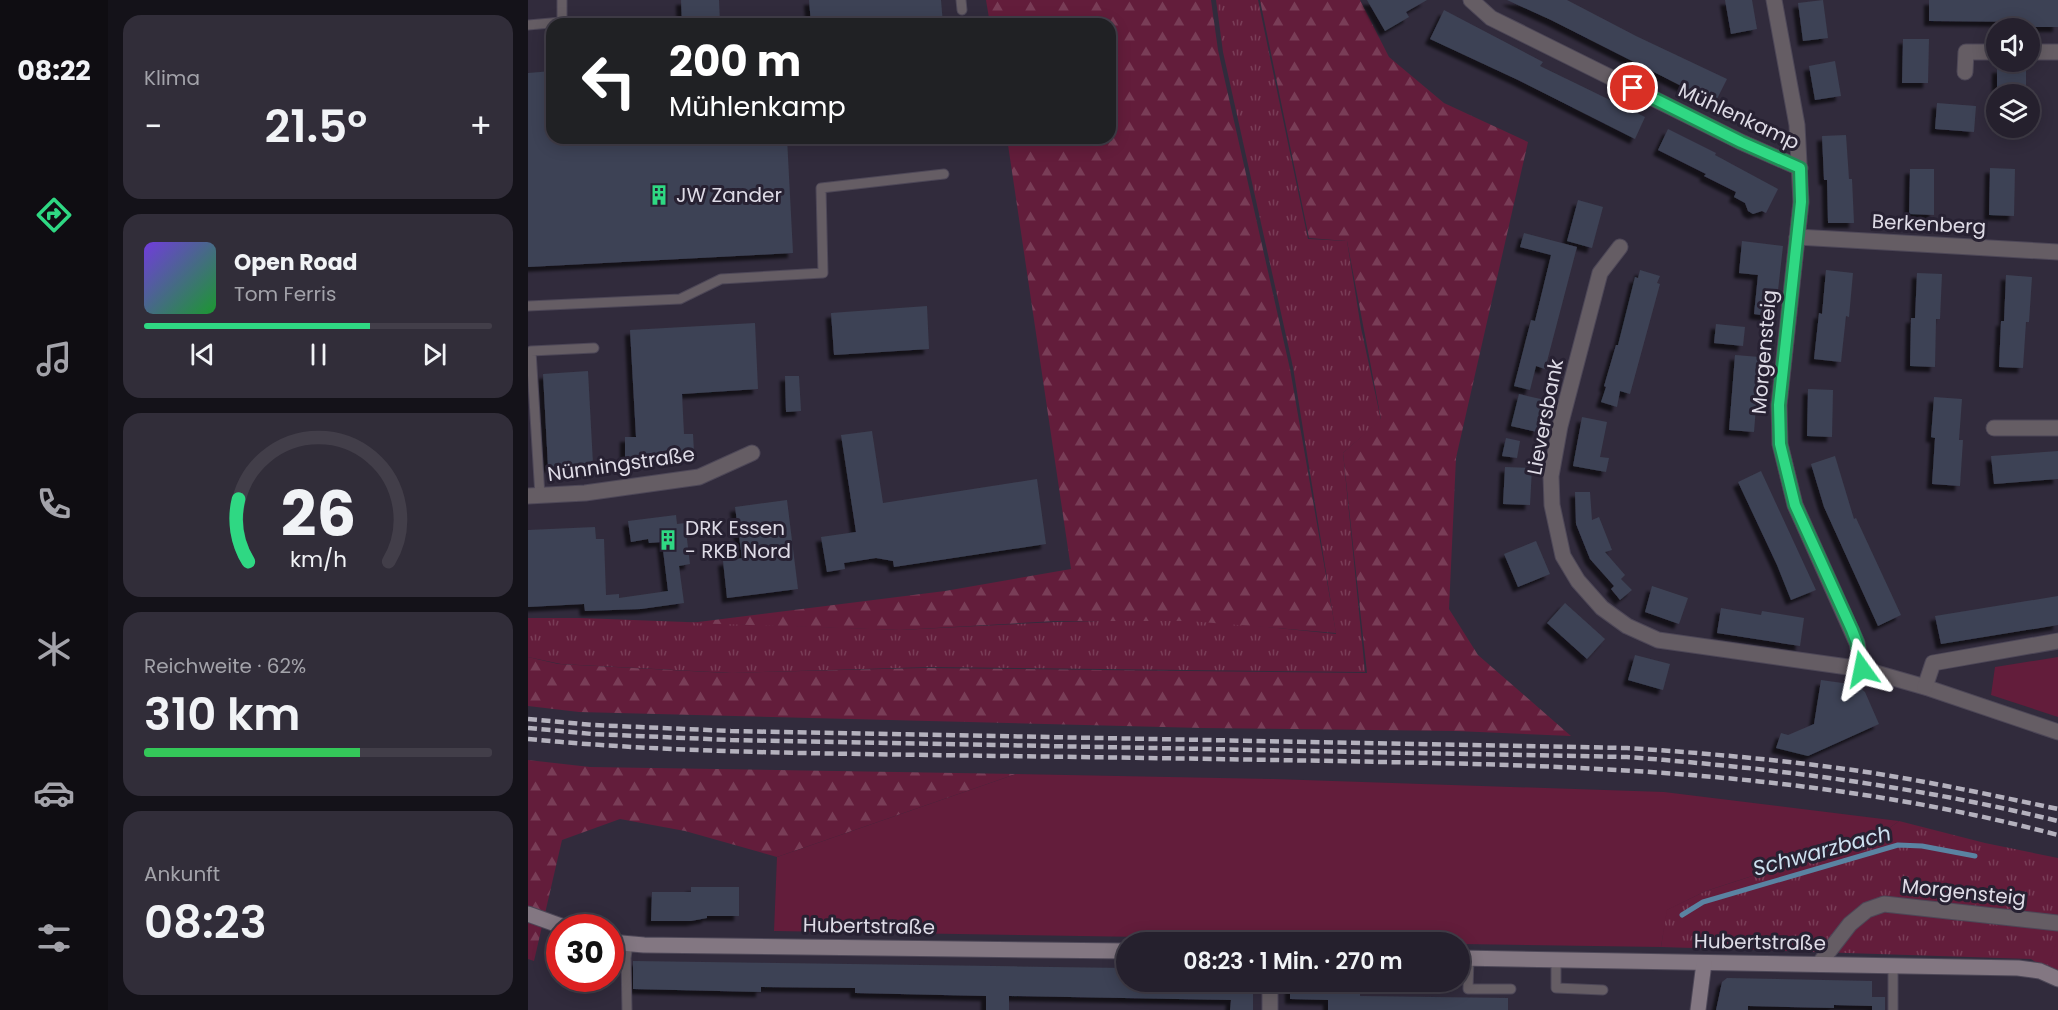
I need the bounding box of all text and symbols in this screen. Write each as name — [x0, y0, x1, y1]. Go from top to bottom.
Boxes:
map controls — [1986, 18, 2040, 138]
button: sound — [1986, 18, 2040, 72]
text: 200 m — [669, 32, 801, 91]
icon: left — [570, 42, 648, 120]
text: 08:22 — [17, 52, 91, 89]
pin — [1607, 62, 1658, 113]
text: Klima — [144, 64, 200, 92]
icon: arrive — [1616, 71, 1649, 104]
street label: Mühlenkamp — [1674, 76, 1804, 156]
button: layers — [1986, 84, 2040, 138]
text: Mühlenkamp — [669, 88, 846, 125]
text: 21.5° — [264, 95, 367, 158]
text: − — [144, 103, 162, 150]
text: + — [469, 103, 492, 150]
place label: JW Zander — [676, 181, 782, 209]
building icon: JW Zander — [647, 183, 671, 207]
icon: directions — [33, 194, 75, 236]
street label: Berkenberg — [1871, 207, 1987, 241]
text: Open Road — [234, 247, 358, 278]
text: Tom Ferris — [234, 280, 336, 308]
street label: Morgensteig — [1745, 289, 1783, 415]
icon: music — [33, 338, 75, 380]
icon: previous — [186, 338, 219, 371]
icon: pause — [302, 338, 335, 371]
icon: next — [418, 338, 451, 371]
street label: Lieversbank — [1520, 356, 1570, 477]
street label: Nünningstraße — [546, 440, 696, 488]
text: 26 — [280, 470, 356, 558]
icon: phone — [33, 483, 75, 525]
place label: DRK Essen - RKB Nord — [685, 514, 791, 565]
building icon: DRK Essen - RKB Nord — [656, 528, 680, 552]
text: km/h — [289, 544, 347, 575]
icon: climate — [33, 628, 75, 670]
position arrow — [1830, 637, 1894, 701]
text: Reichweite · 62% — [144, 652, 306, 680]
text: 310 km — [144, 683, 300, 746]
icon: car — [33, 772, 75, 814]
water label: Schwarzbach — [1750, 818, 1894, 883]
text: Ankunft — [144, 860, 220, 888]
street label: Morgensteig — [1900, 872, 2028, 912]
text: 08:23 — [144, 891, 267, 954]
street label: Hubertstraße — [803, 911, 935, 941]
speed limit sign: 30 — [546, 914, 624, 992]
icon: filters — [33, 917, 75, 959]
street label: Hubertstraße — [1694, 927, 1826, 957]
text: 08:23 · 1 Min. · 270 m — [1183, 946, 1403, 977]

